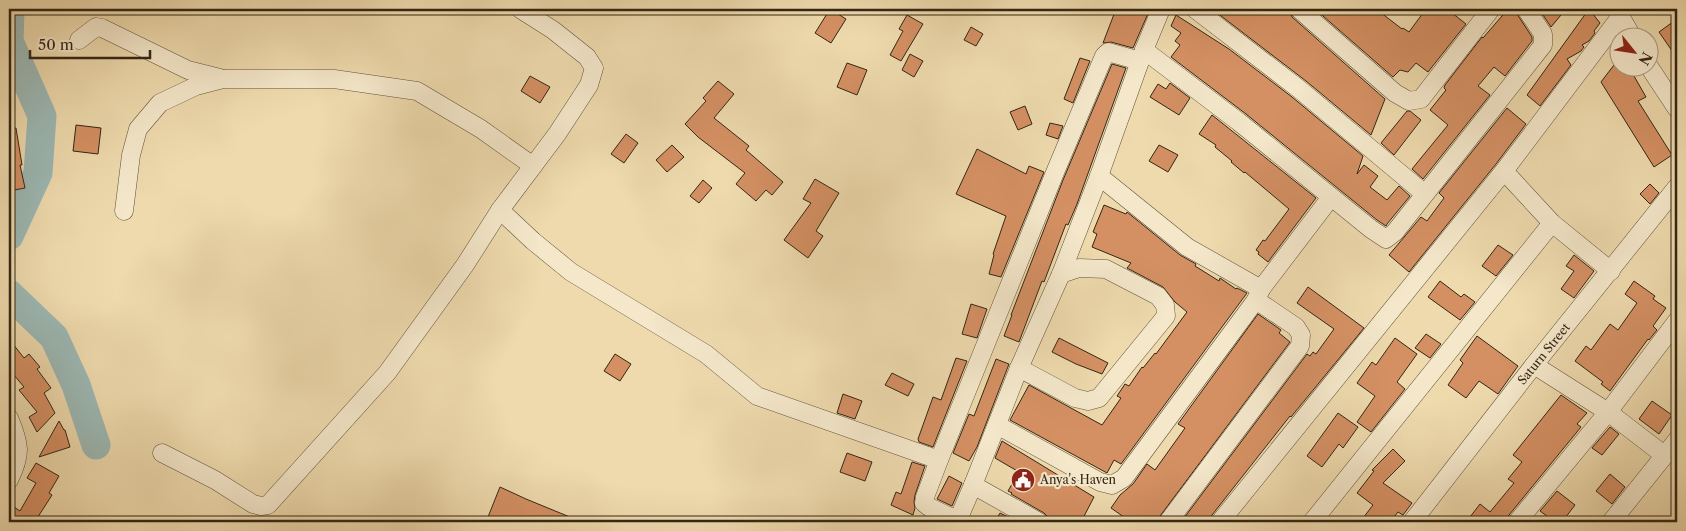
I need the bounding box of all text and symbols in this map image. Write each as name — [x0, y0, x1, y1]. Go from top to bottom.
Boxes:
scale bar — [30, 28, 150, 60]
north arrow — [1608, 28, 1658, 78]
text: 50 m — [38, 35, 74, 54]
text: N — [1634, 49, 1656, 68]
street label: Saturn Street — [1514, 319, 1573, 387]
public building icon: Anya's Haven — [1010, 467, 1036, 493]
place label: Anya's Haven — [1039, 472, 1117, 487]

